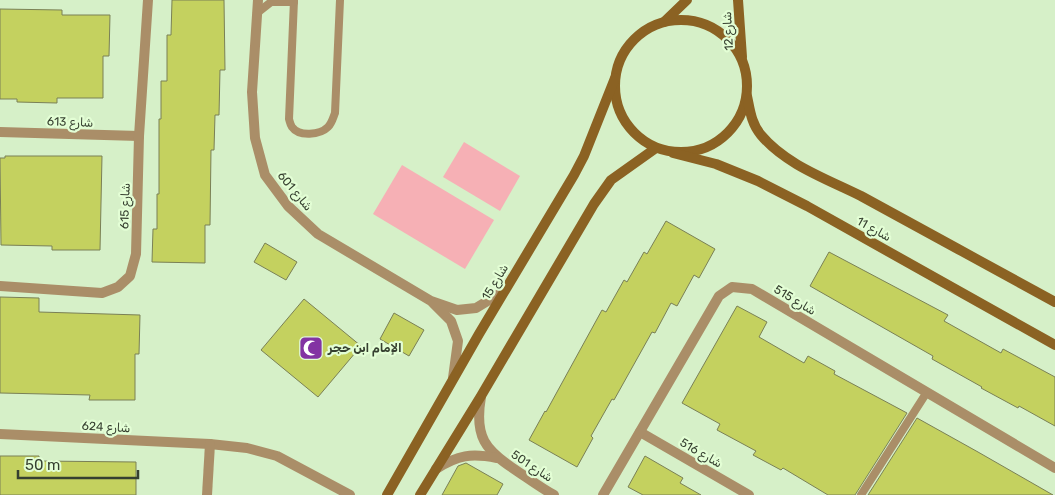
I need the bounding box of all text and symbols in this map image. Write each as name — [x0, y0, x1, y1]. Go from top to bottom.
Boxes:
street label: شارع 12 — [720, 11, 738, 51]
street label: شارع 613 — [46, 114, 94, 132]
street label: شارع 601 — [273, 169, 315, 215]
street label: شارع 615 — [117, 183, 135, 229]
street label: شارع 11 — [853, 214, 894, 246]
street label: شارع 15 — [479, 262, 513, 303]
street label: شارع 515 — [771, 282, 818, 320]
mosque icon: الإمام ابن حجر — [298, 335, 324, 361]
place label: الإمام ابن حجر — [327, 341, 402, 357]
street label: شارع 624 — [81, 419, 131, 437]
street label: شارع 516 — [676, 435, 725, 472]
street label: شارع 501 — [507, 447, 555, 486]
scale bar — [18, 448, 138, 480]
text: 50 m — [25, 456, 60, 474]

